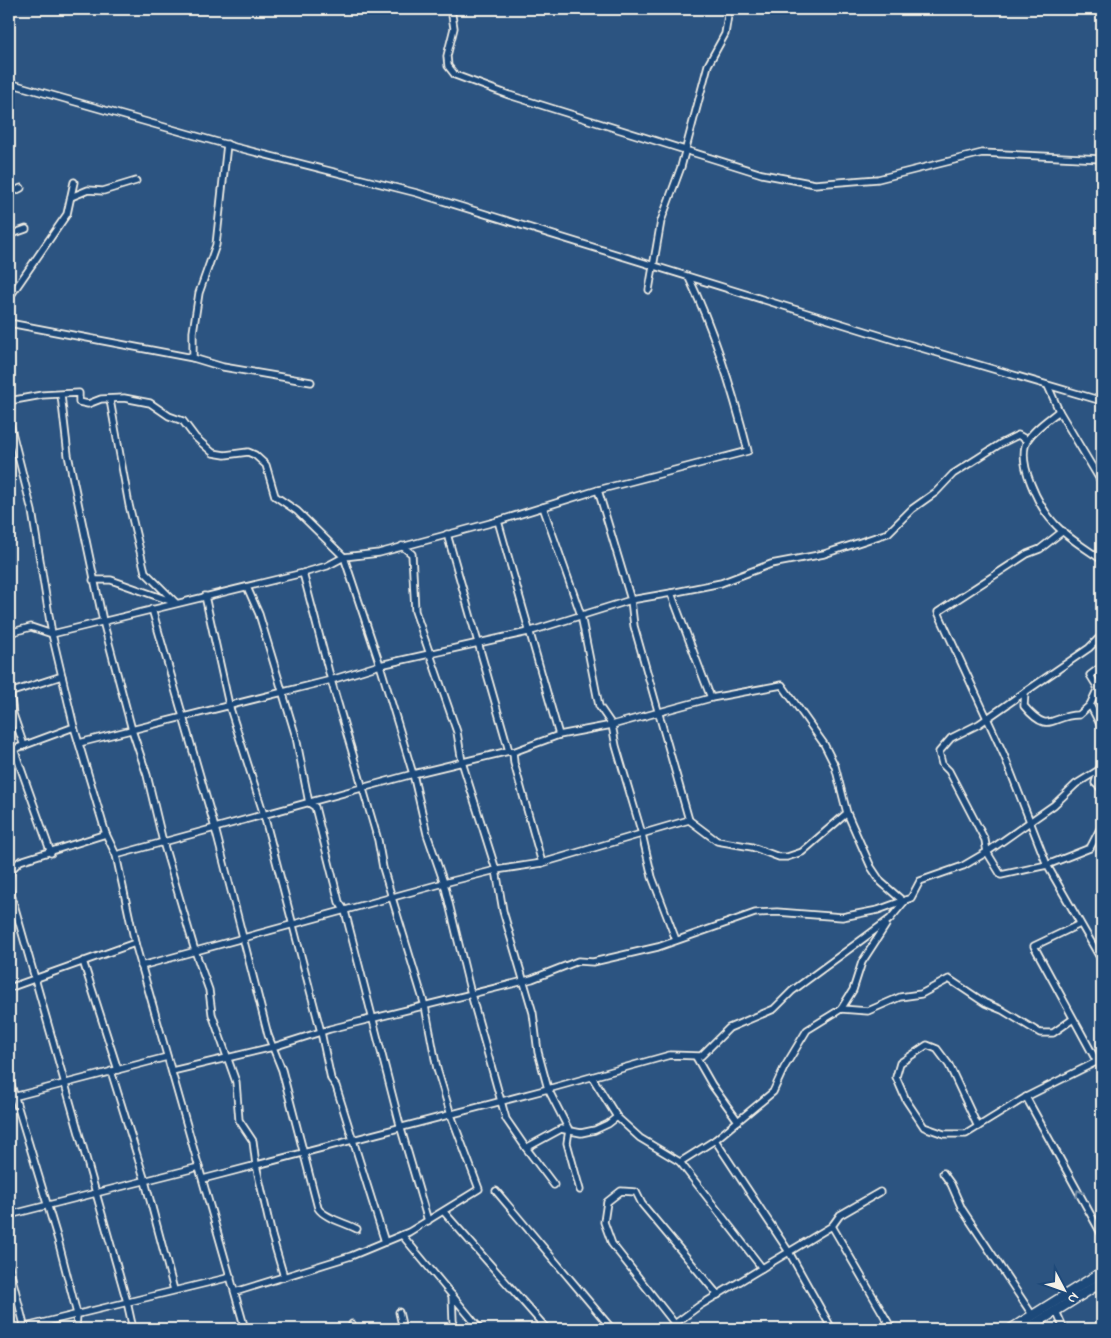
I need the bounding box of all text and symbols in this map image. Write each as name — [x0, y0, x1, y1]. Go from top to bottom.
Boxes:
one-way arrow — [1075, 1189, 1085, 1198]
north arrow — [1038, 1266, 1088, 1316]
text: N — [1062, 1287, 1084, 1308]

